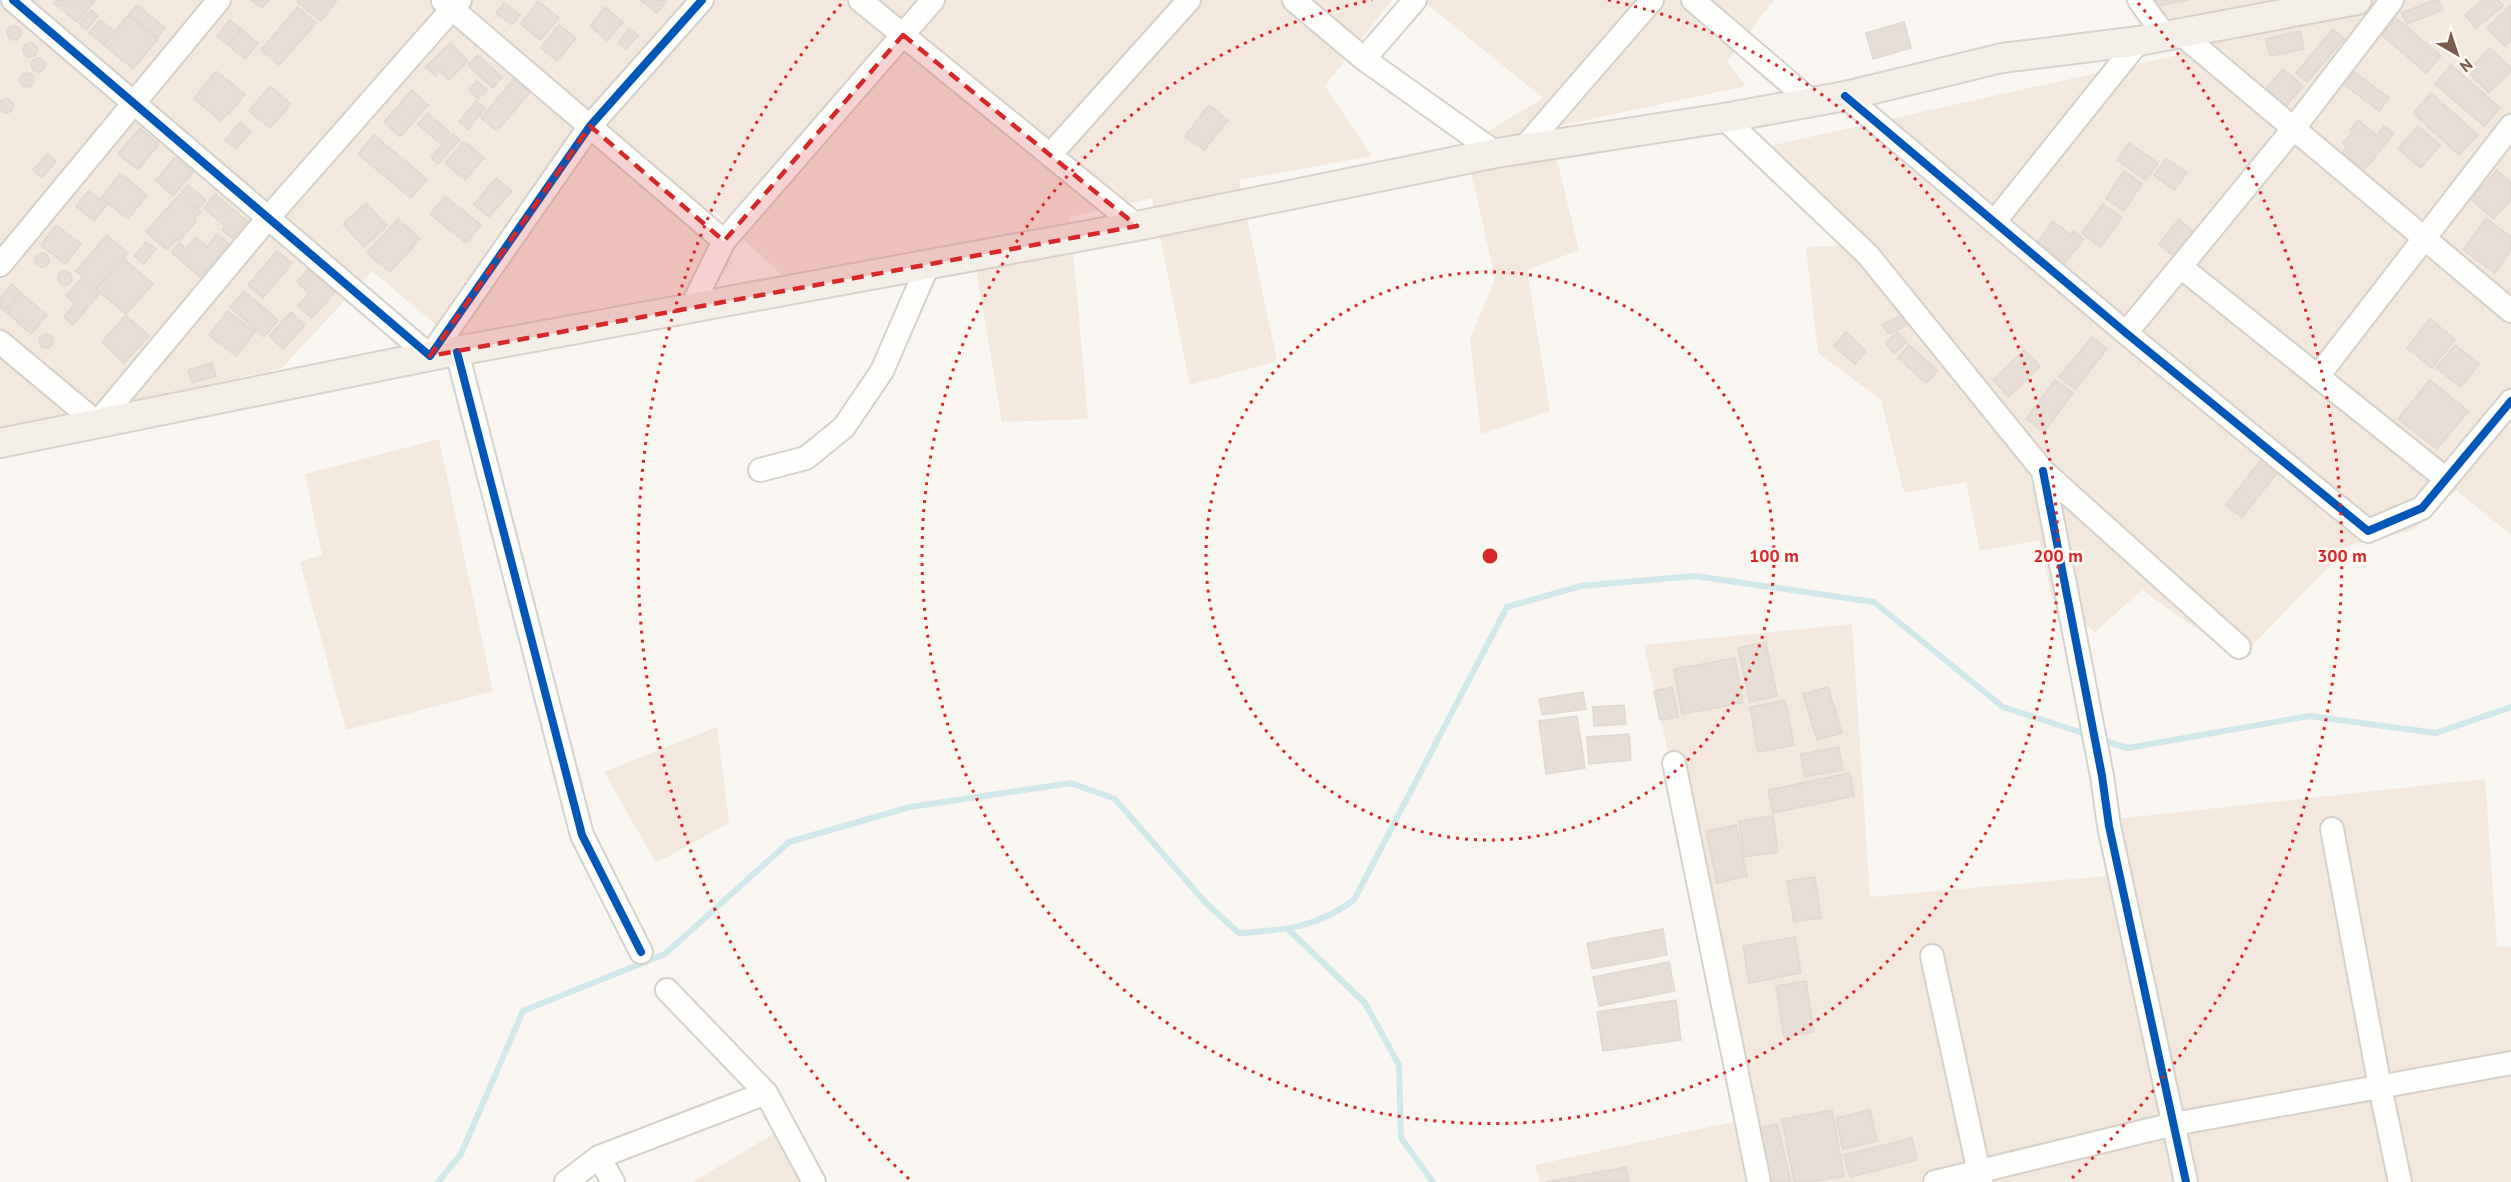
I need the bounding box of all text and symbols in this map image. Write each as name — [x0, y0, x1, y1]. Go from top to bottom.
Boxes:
north arrow — [2427, 24, 2487, 84]
text: N — [2456, 55, 2477, 77]
text: 100 m — [1749, 544, 1799, 567]
text: 200 m — [2033, 544, 2083, 567]
text: 300 m — [2317, 544, 2367, 567]
centre of rings — [1480, 546, 1500, 566]

